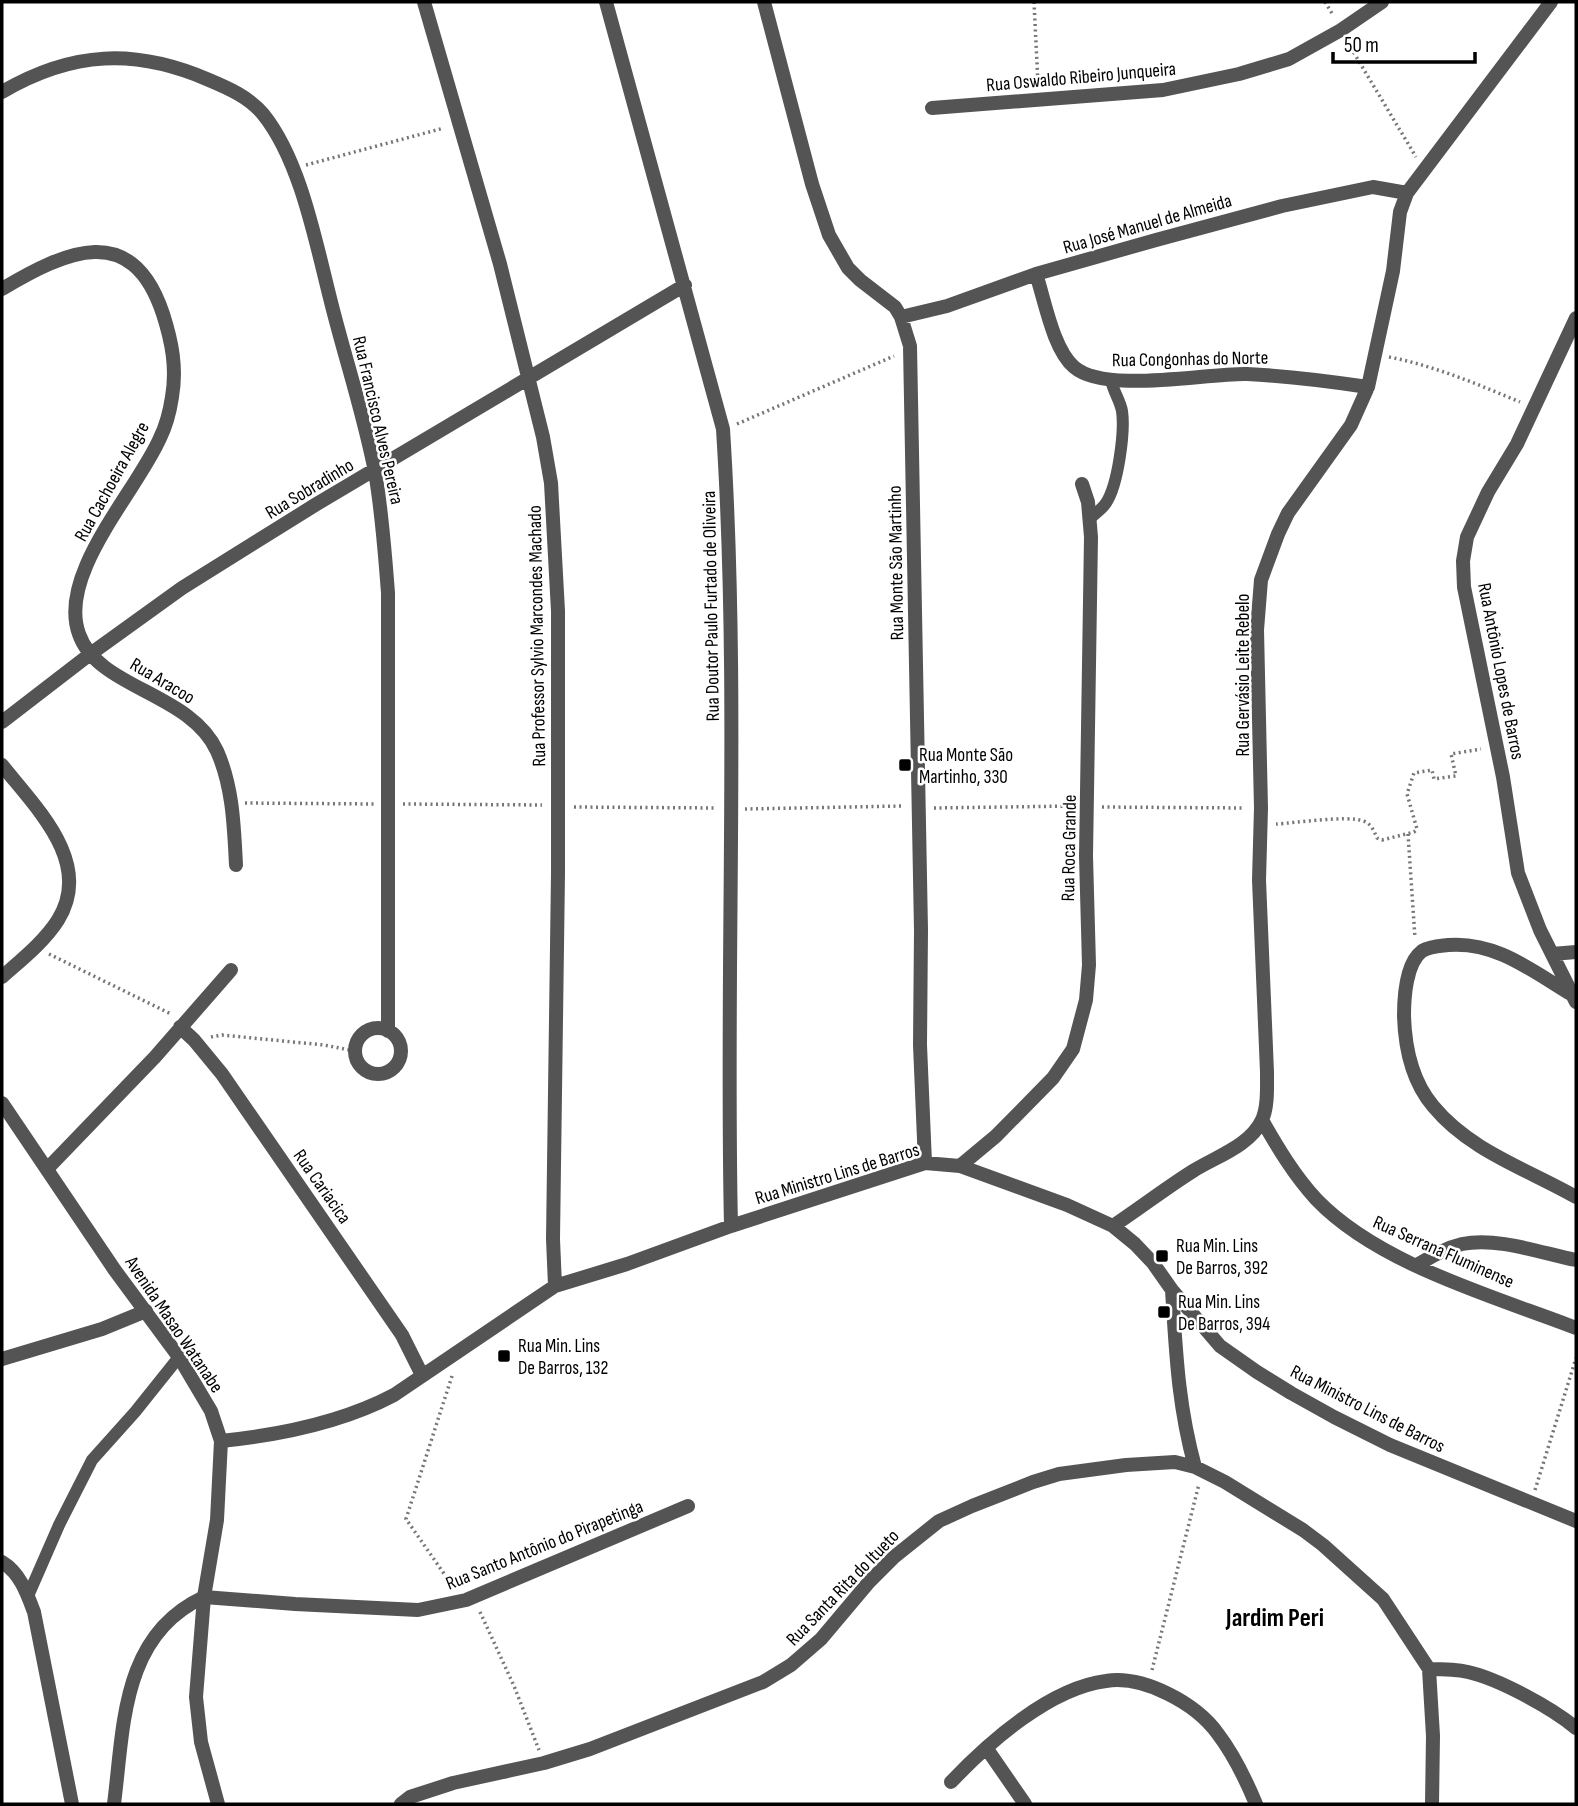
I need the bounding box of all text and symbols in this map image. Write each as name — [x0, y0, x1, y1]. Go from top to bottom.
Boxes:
scale bar — [1333, 21, 1475, 65]
text: 50 m — [1344, 33, 1379, 58]
street label: Rua Oswaldo Ribeiro Junqueira — [985, 58, 1177, 97]
street label: Rua José Manuel de Almeida — [1060, 189, 1234, 260]
street label: Rua Francisco Alves Pereira — [347, 334, 408, 507]
street label: Rua Congonhas do Norte — [1112, 347, 1268, 372]
street label: Rua Cachoeira Alegre — [70, 418, 155, 546]
street label: Rua Sobradinho — [261, 454, 358, 525]
street label: Rua Monte São Martinho — [884, 485, 909, 641]
street label: Rua Doutor Paulo Furtado de Oliveira — [698, 490, 725, 721]
street label: Rua Professor Sylvio Marcondes Machado — [524, 505, 551, 767]
street label: Rua Antônio Lopes de Barros — [1472, 581, 1529, 762]
street label: Rua Gervásio Leite Rebelo — [1232, 594, 1255, 756]
street label: Rua Aracoo — [126, 653, 199, 710]
place label: Rua Monte São Martinho, 330 — [919, 744, 1013, 789]
marker: Rua Monte São Martinho, 330 — [897, 757, 913, 773]
street label: Rua Roca Grande — [1057, 794, 1082, 902]
street label: Rua Ministro Lins de Barros — [753, 1138, 922, 1210]
street label: Rua Cariacica — [288, 1145, 356, 1228]
street label: Rua Serrana Fluminense — [1369, 1211, 1518, 1294]
place label: Rua Min. Lins De Barros, 392 — [1176, 1235, 1268, 1280]
marker: Rua Min. Lins De Barros, 392 — [1154, 1248, 1170, 1264]
street label: Avenida Masao Watanabe — [119, 1252, 228, 1397]
place label: Rua Min. Lins De Barros, 394 — [1178, 1291, 1270, 1336]
marker: Rua Min. Lins De Barros, 394 — [1156, 1304, 1172, 1320]
place label: Rua Min. Lins De Barros, 132 — [518, 1335, 608, 1380]
marker: Rua Min. Lins De Barros, 132 — [496, 1348, 512, 1364]
street label: Rua Ministro Lins de Barros — [1286, 1360, 1449, 1458]
street label: Rua Santo Antônio do Pirapetinga — [443, 1495, 646, 1595]
street label: Rua Santa Rita do Itueto — [782, 1525, 904, 1651]
district label: Jardim Peri — [1225, 1603, 1324, 1634]

